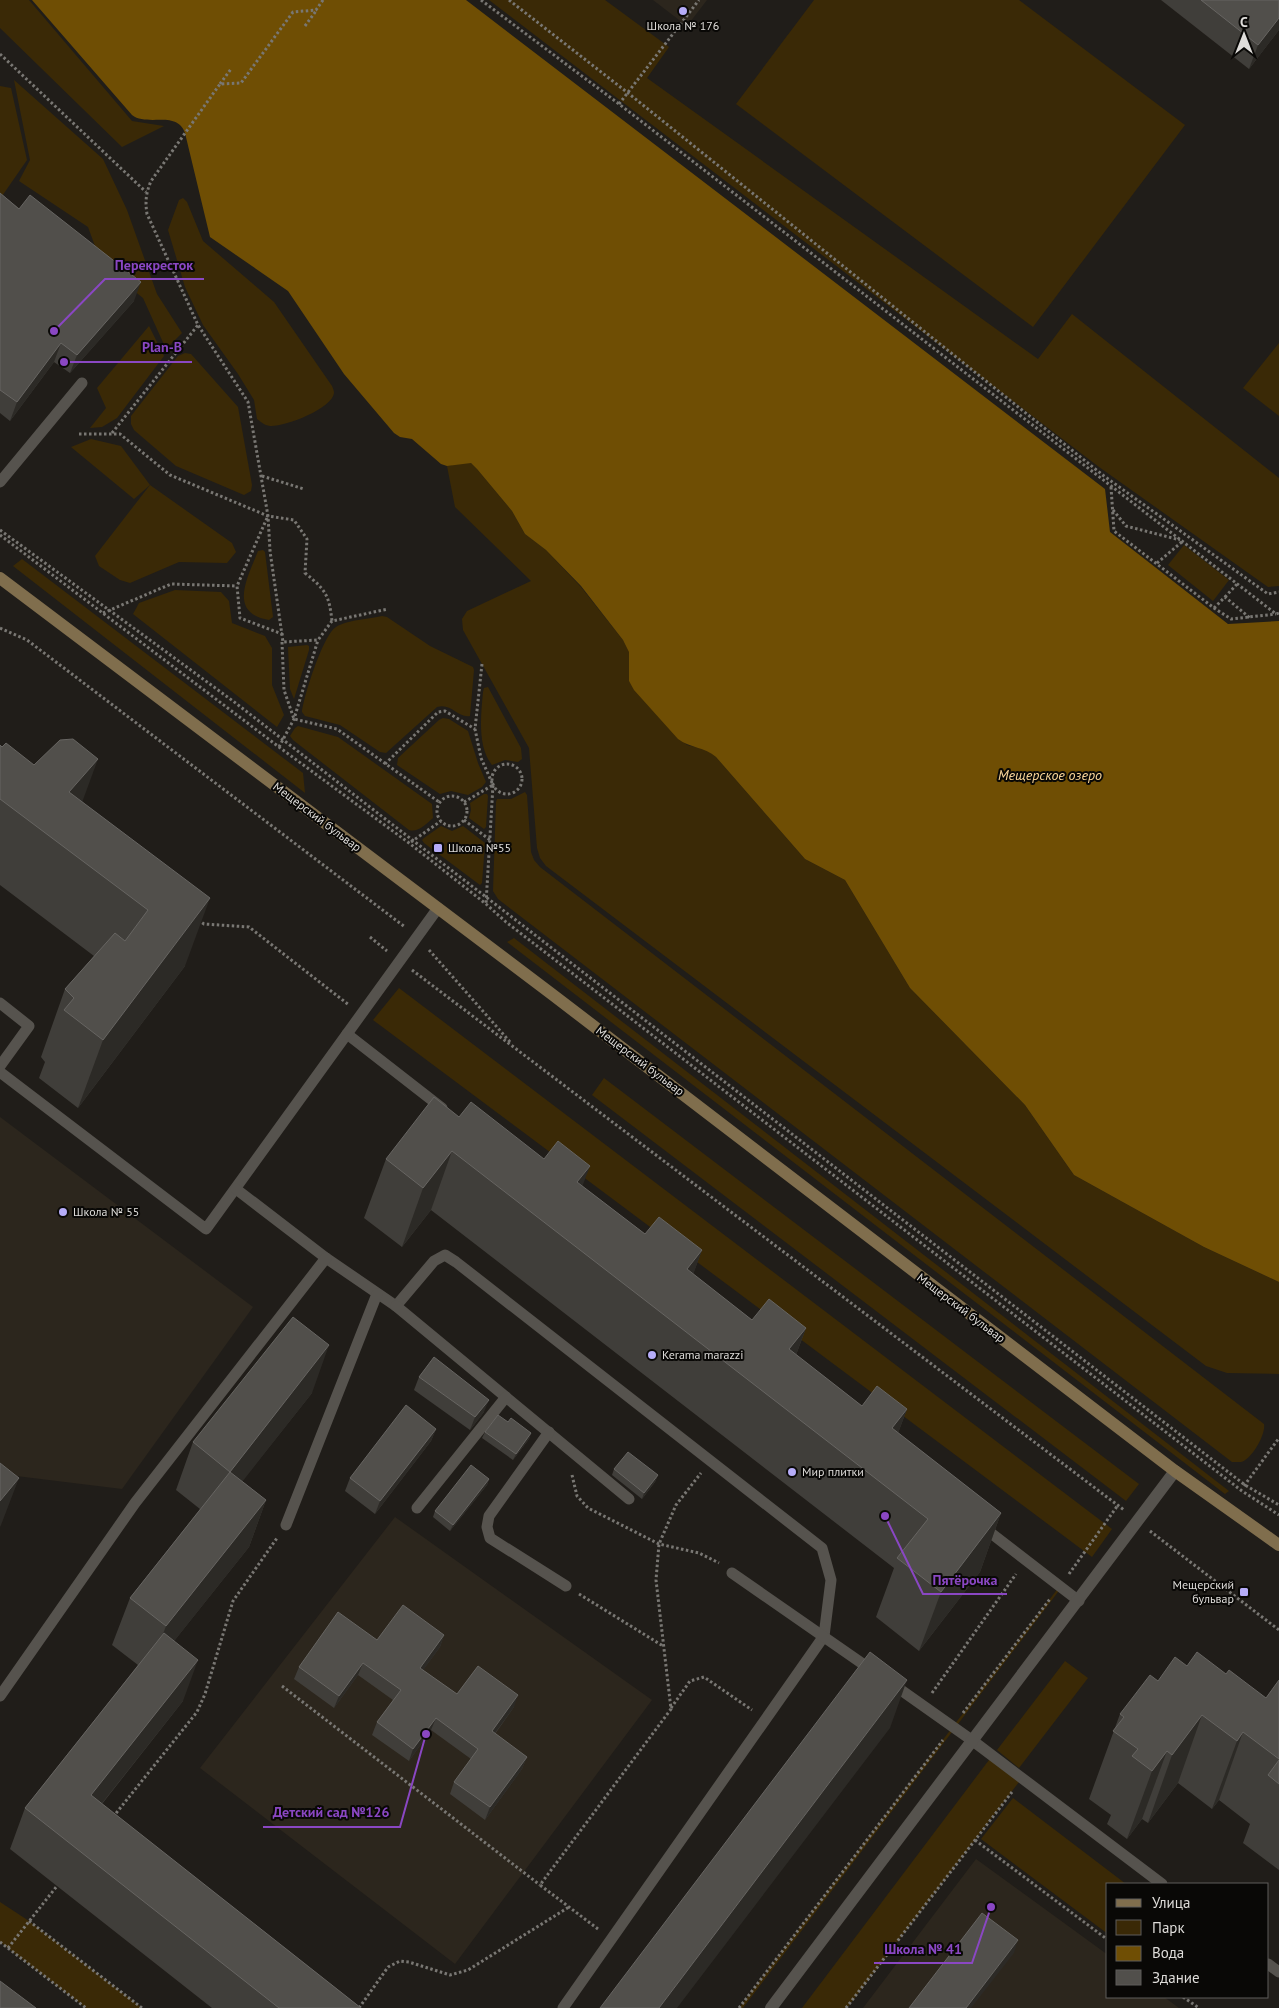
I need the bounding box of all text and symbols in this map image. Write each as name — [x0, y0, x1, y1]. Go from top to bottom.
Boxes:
marker: Школа № 176 — [677, 5, 689, 17]
north arrow — [1219, 10, 1269, 60]
text: С — [1240, 13, 1248, 31]
place label: Школа № 176 — [647, 18, 719, 33]
callout: Перекресток — [105, 250, 204, 279]
text: Перекресток — [115, 256, 193, 274]
callout: Plan-B — [132, 333, 192, 362]
text: Plan-B — [142, 338, 182, 356]
water label: Мещерское озеро — [998, 766, 1102, 784]
street label: Мещерский бульвар — [270, 779, 364, 855]
place label: Школа №55 — [448, 840, 511, 855]
marker: Школа №55 — [432, 842, 444, 854]
street label: Мещерский бульвар — [593, 1023, 687, 1099]
place label: Школа № 55 — [73, 1204, 139, 1219]
marker: Школа № 55 — [57, 1206, 69, 1218]
street label: Мещерский бульвар — [914, 1270, 1008, 1346]
place label: Kerama marazzi — [662, 1347, 743, 1362]
marker: Kerama marazzi — [646, 1349, 658, 1361]
place label: Мир плитки — [802, 1464, 864, 1479]
marker: Мир плитки — [786, 1466, 798, 1478]
callout: Пятёрочка — [923, 1565, 1007, 1594]
text: Пятёрочка — [933, 1571, 997, 1589]
place label: Мещерский бульвар — [1173, 1577, 1234, 1606]
marker: Мещерский бульвар — [1238, 1586, 1250, 1598]
callout: Детский сад №126 — [263, 1798, 400, 1827]
text: Детский сад №126 — [273, 1803, 389, 1821]
legend — [1106, 1883, 1269, 1998]
text: Улица — [1152, 1893, 1190, 1912]
text: Парк — [1152, 1918, 1185, 1937]
callout: Школа № 41 — [874, 1934, 972, 1963]
text: Школа № 41 — [884, 1940, 962, 1958]
text: Вода — [1152, 1943, 1184, 1962]
text: Здание — [1152, 1968, 1200, 1987]

